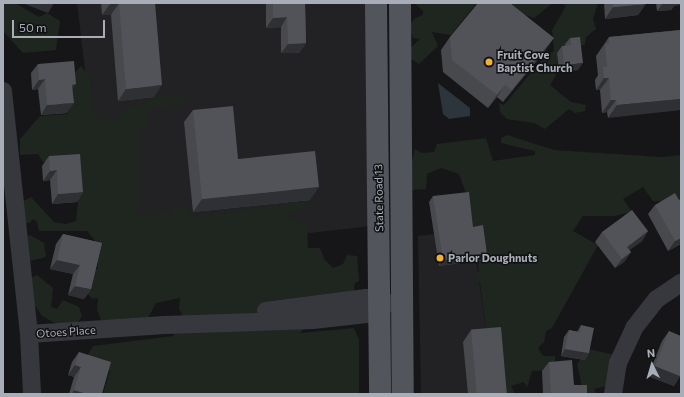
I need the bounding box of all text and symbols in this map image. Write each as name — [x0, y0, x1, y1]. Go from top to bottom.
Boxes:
scale bar — [14, 12, 107, 38]
text: 50 m — [19, 20, 47, 34]
place label: Fruit Cove Baptist Church — [497, 49, 572, 75]
marker: Fruit Cove Baptist Church — [484, 57, 494, 67]
street label: State Road 13 — [372, 164, 386, 232]
place label: Parlor Doughnuts — [448, 251, 537, 265]
marker: Parlor Doughnuts — [435, 253, 445, 263]
street label: Otoes Place — [36, 323, 96, 341]
north arrow — [632, 345, 672, 385]
text: N — [646, 346, 656, 359]

